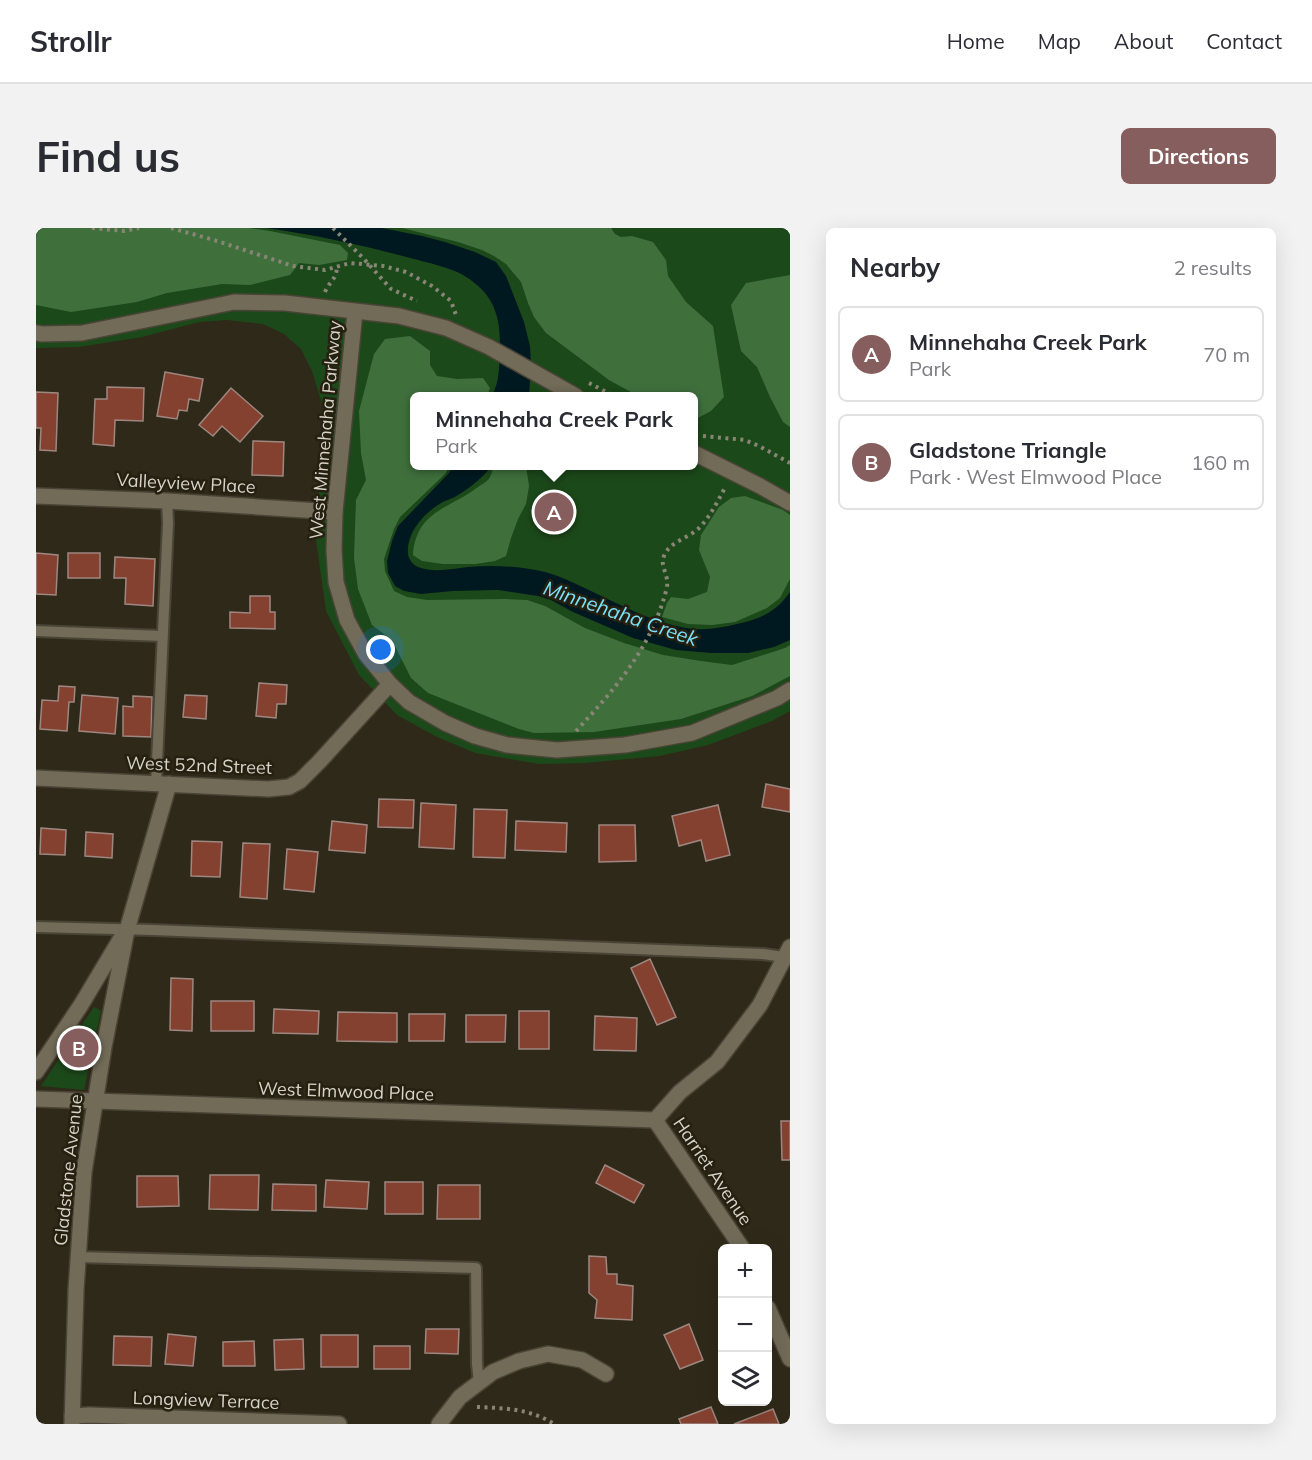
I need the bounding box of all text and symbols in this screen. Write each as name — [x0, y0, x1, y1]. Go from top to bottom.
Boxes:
text: Strollr — [30, 24, 112, 59]
text: Home — [947, 28, 1005, 54]
text: Map — [1038, 28, 1081, 54]
text: About — [1114, 28, 1173, 54]
text: Contact — [1206, 28, 1282, 54]
button: Directions — [1121, 128, 1276, 184]
text: Find us — [36, 130, 180, 183]
text: Nearby — [850, 251, 940, 284]
text: 2 results — [1174, 255, 1252, 280]
street label: West Minnehaha Parkway — [304, 319, 346, 541]
text: Minnehaha Creek Park — [909, 328, 1147, 356]
text: A — [864, 342, 879, 367]
text: 70 m — [1203, 342, 1250, 367]
text: Park — [909, 356, 951, 381]
popup — [410, 392, 698, 470]
text: Minnehaha Creek Park — [435, 405, 673, 433]
text: Park — [435, 433, 477, 458]
text: Gladstone Triangle — [909, 436, 1107, 464]
text: B — [865, 450, 878, 475]
text: 160 m — [1191, 450, 1250, 475]
text: Park · West Elmwood Place — [909, 464, 1162, 489]
street label: Valleyview Place — [116, 468, 256, 498]
pin: A — [534, 490, 574, 534]
water label: Minnehaha Creek — [540, 575, 702, 651]
your location — [366, 635, 395, 664]
street label: West 52nd Street — [126, 751, 272, 779]
pin: B — [60, 1026, 99, 1070]
street label: West Elmwood Place — [258, 1076, 434, 1106]
street label: Gladstone Avenue — [49, 1093, 87, 1247]
street label: Harriet Avenue — [668, 1113, 758, 1229]
map controls — [718, 1244, 772, 1406]
button: + — [718, 1244, 772, 1298]
button: − — [718, 1298, 772, 1352]
button: layers — [718, 1352, 772, 1406]
street label: Longview Terrace — [132, 1386, 280, 1414]

